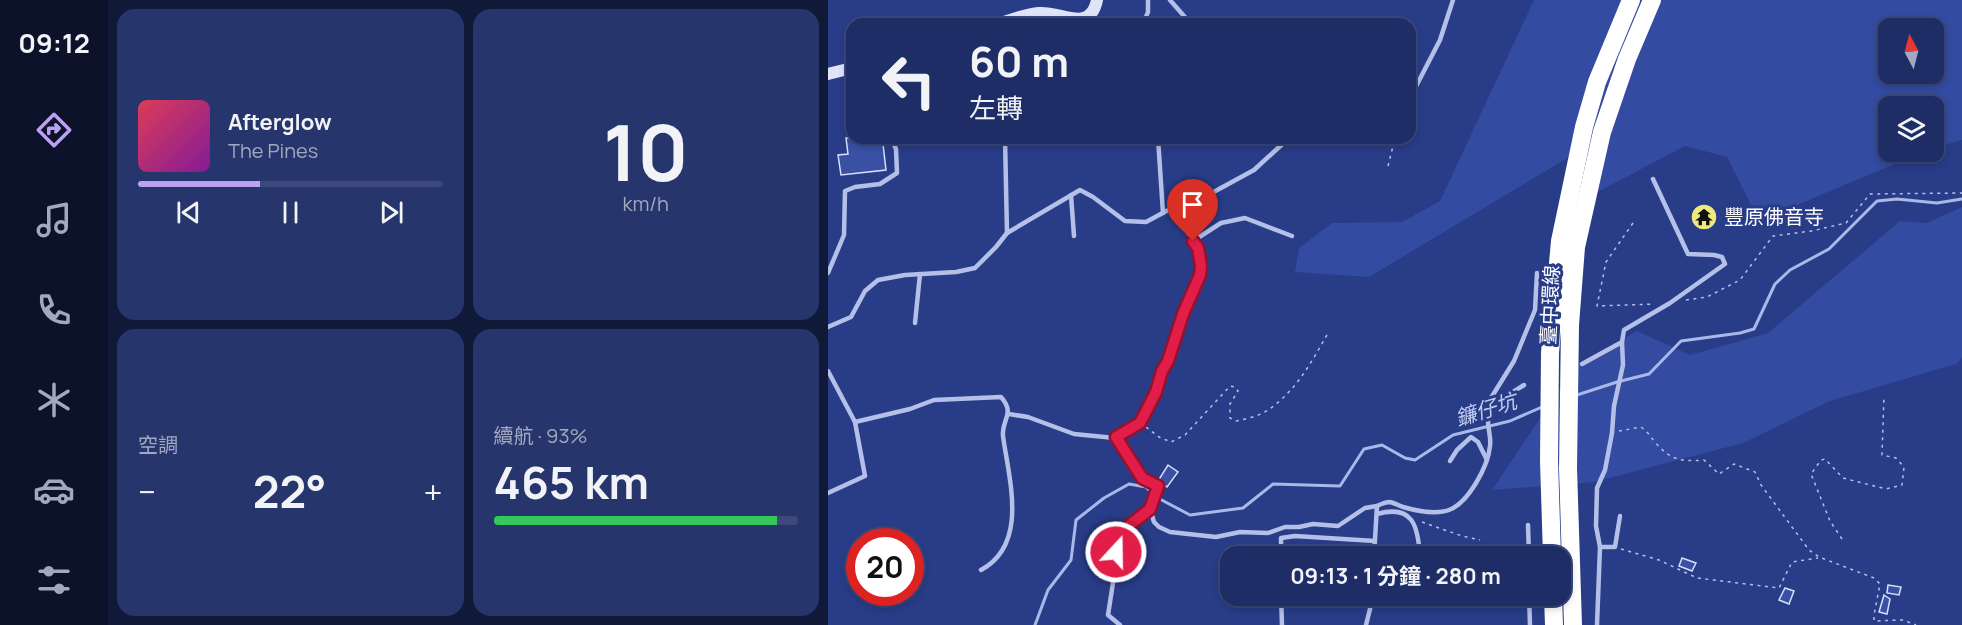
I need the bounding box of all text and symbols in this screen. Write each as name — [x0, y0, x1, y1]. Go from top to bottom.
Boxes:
north arrow — [1878, 18, 1944, 84]
map controls — [1878, 18, 1944, 162]
text: 09:12 — [18, 24, 90, 61]
text: 60 m — [969, 32, 1069, 90]
icon: left — [870, 42, 948, 120]
text: 左轉 — [969, 89, 1023, 126]
button: layers — [1878, 96, 1944, 162]
text: 10 — [603, 98, 689, 204]
text: Afterglow — [228, 107, 332, 137]
icon: directions — [33, 109, 75, 151]
text: The Pines — [228, 137, 318, 164]
pin — [1167, 179, 1218, 241]
icon: arrive — [1176, 188, 1209, 221]
text: km/h — [622, 190, 669, 217]
icon: previous — [172, 196, 205, 229]
icon: pause — [274, 196, 307, 229]
icon: next — [375, 196, 408, 229]
icon: music — [33, 199, 75, 241]
temple icon: 豐原佛音寺 — [1689, 202, 1719, 232]
place label: 豐原佛音寺 — [1724, 203, 1824, 230]
street label: 臺中環線 — [1534, 264, 1565, 346]
icon: phone — [33, 289, 75, 331]
icon: climate — [33, 379, 75, 421]
water label: 鐮仔坑 — [1451, 386, 1523, 432]
text: 續航 · 93% — [494, 422, 588, 449]
text: 空調 — [138, 431, 178, 458]
text: 465 km — [494, 451, 649, 513]
text: 22° — [253, 460, 327, 522]
icon: car — [33, 469, 75, 511]
text: − — [138, 469, 156, 514]
text: + — [423, 469, 443, 514]
position arrow — [1084, 520, 1148, 584]
speed limit sign: 20 — [846, 528, 924, 606]
icon: filters — [33, 559, 75, 601]
text: 09:13 · 1 分鐘 · 280 m — [1290, 561, 1501, 591]

